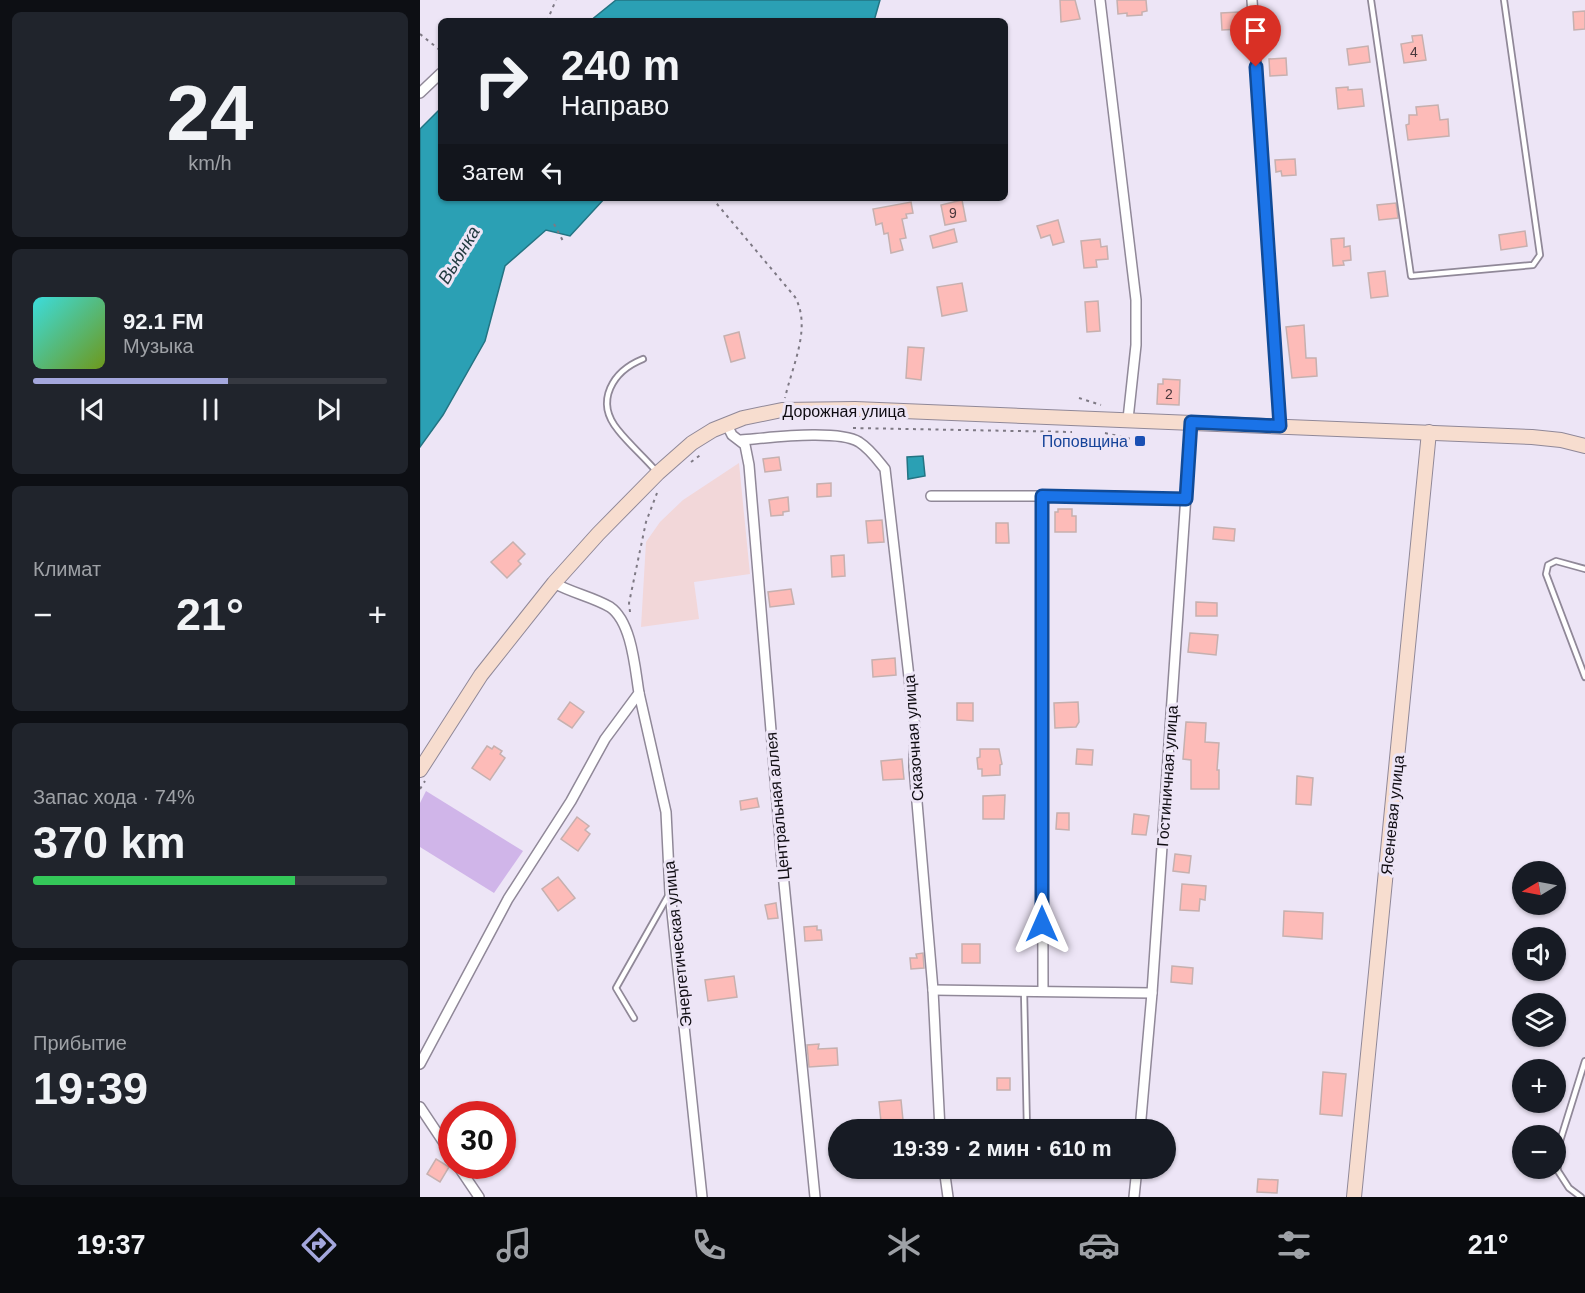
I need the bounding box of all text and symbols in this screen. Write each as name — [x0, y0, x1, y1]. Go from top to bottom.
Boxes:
pin — [1230, 5, 1281, 67]
icon: arrive — [1239, 14, 1272, 47]
icon: right — [462, 42, 540, 120]
text: 240 m — [561, 42, 680, 89]
house number: 4 — [1410, 44, 1418, 60]
text: 24 — [167, 69, 253, 157]
text: Направо — [561, 91, 669, 121]
text: km/h — [188, 152, 232, 174]
icon: left — [536, 156, 569, 189]
text: Затем — [462, 160, 524, 185]
house number: 9 — [949, 205, 957, 221]
water label: Вьюнка — [434, 223, 484, 287]
text: 92.1 FM — [123, 309, 204, 334]
text: Музыка — [123, 335, 194, 357]
house number: 2 — [1165, 386, 1173, 402]
icon: previous — [76, 393, 109, 426]
icon: pause — [194, 393, 227, 426]
icon: next — [312, 393, 345, 426]
street label: Дорожная улица — [782, 403, 906, 420]
place label: Поповщина — [1042, 433, 1128, 450]
marker: Поповщина — [1133, 434, 1147, 448]
text: Климат — [33, 558, 101, 580]
text: 21° — [176, 589, 244, 640]
text: − — [33, 596, 52, 633]
text: + — [368, 596, 387, 633]
street label: Сказочная улица — [901, 674, 926, 802]
street label: Гостиничная улица — [1154, 705, 1181, 847]
street label: Центральная аллея — [763, 731, 792, 881]
street label: Ясеневая улица — [1378, 754, 1407, 876]
text: Запас хода · 74% — [33, 786, 195, 808]
text: 370 km — [33, 817, 186, 868]
street label: Энергетическая улица — [660, 860, 695, 1028]
north arrow — [1512, 861, 1566, 915]
map controls — [1512, 861, 1566, 1179]
position arrow — [1010, 892, 1074, 956]
button: sound — [1512, 927, 1566, 981]
button: layers — [1512, 993, 1566, 1047]
text: Прибытие — [33, 1032, 127, 1054]
button: + — [1512, 1059, 1566, 1113]
text: 19:39 — [33, 1063, 148, 1114]
speed limit sign: 30 — [438, 1101, 516, 1179]
button: − — [1512, 1125, 1566, 1179]
text: 19:39 · 2 мин · 610 m — [892, 1136, 1112, 1161]
icon: directions — [298, 1224, 340, 1266]
icon: music — [493, 1224, 535, 1266]
icon: phone — [688, 1224, 730, 1266]
icon: climate — [883, 1224, 925, 1266]
icon: car — [1078, 1224, 1120, 1266]
icon: filters — [1273, 1224, 1315, 1266]
text: 19:37 — [76, 1230, 146, 1260]
text: 21° — [1468, 1230, 1508, 1260]

